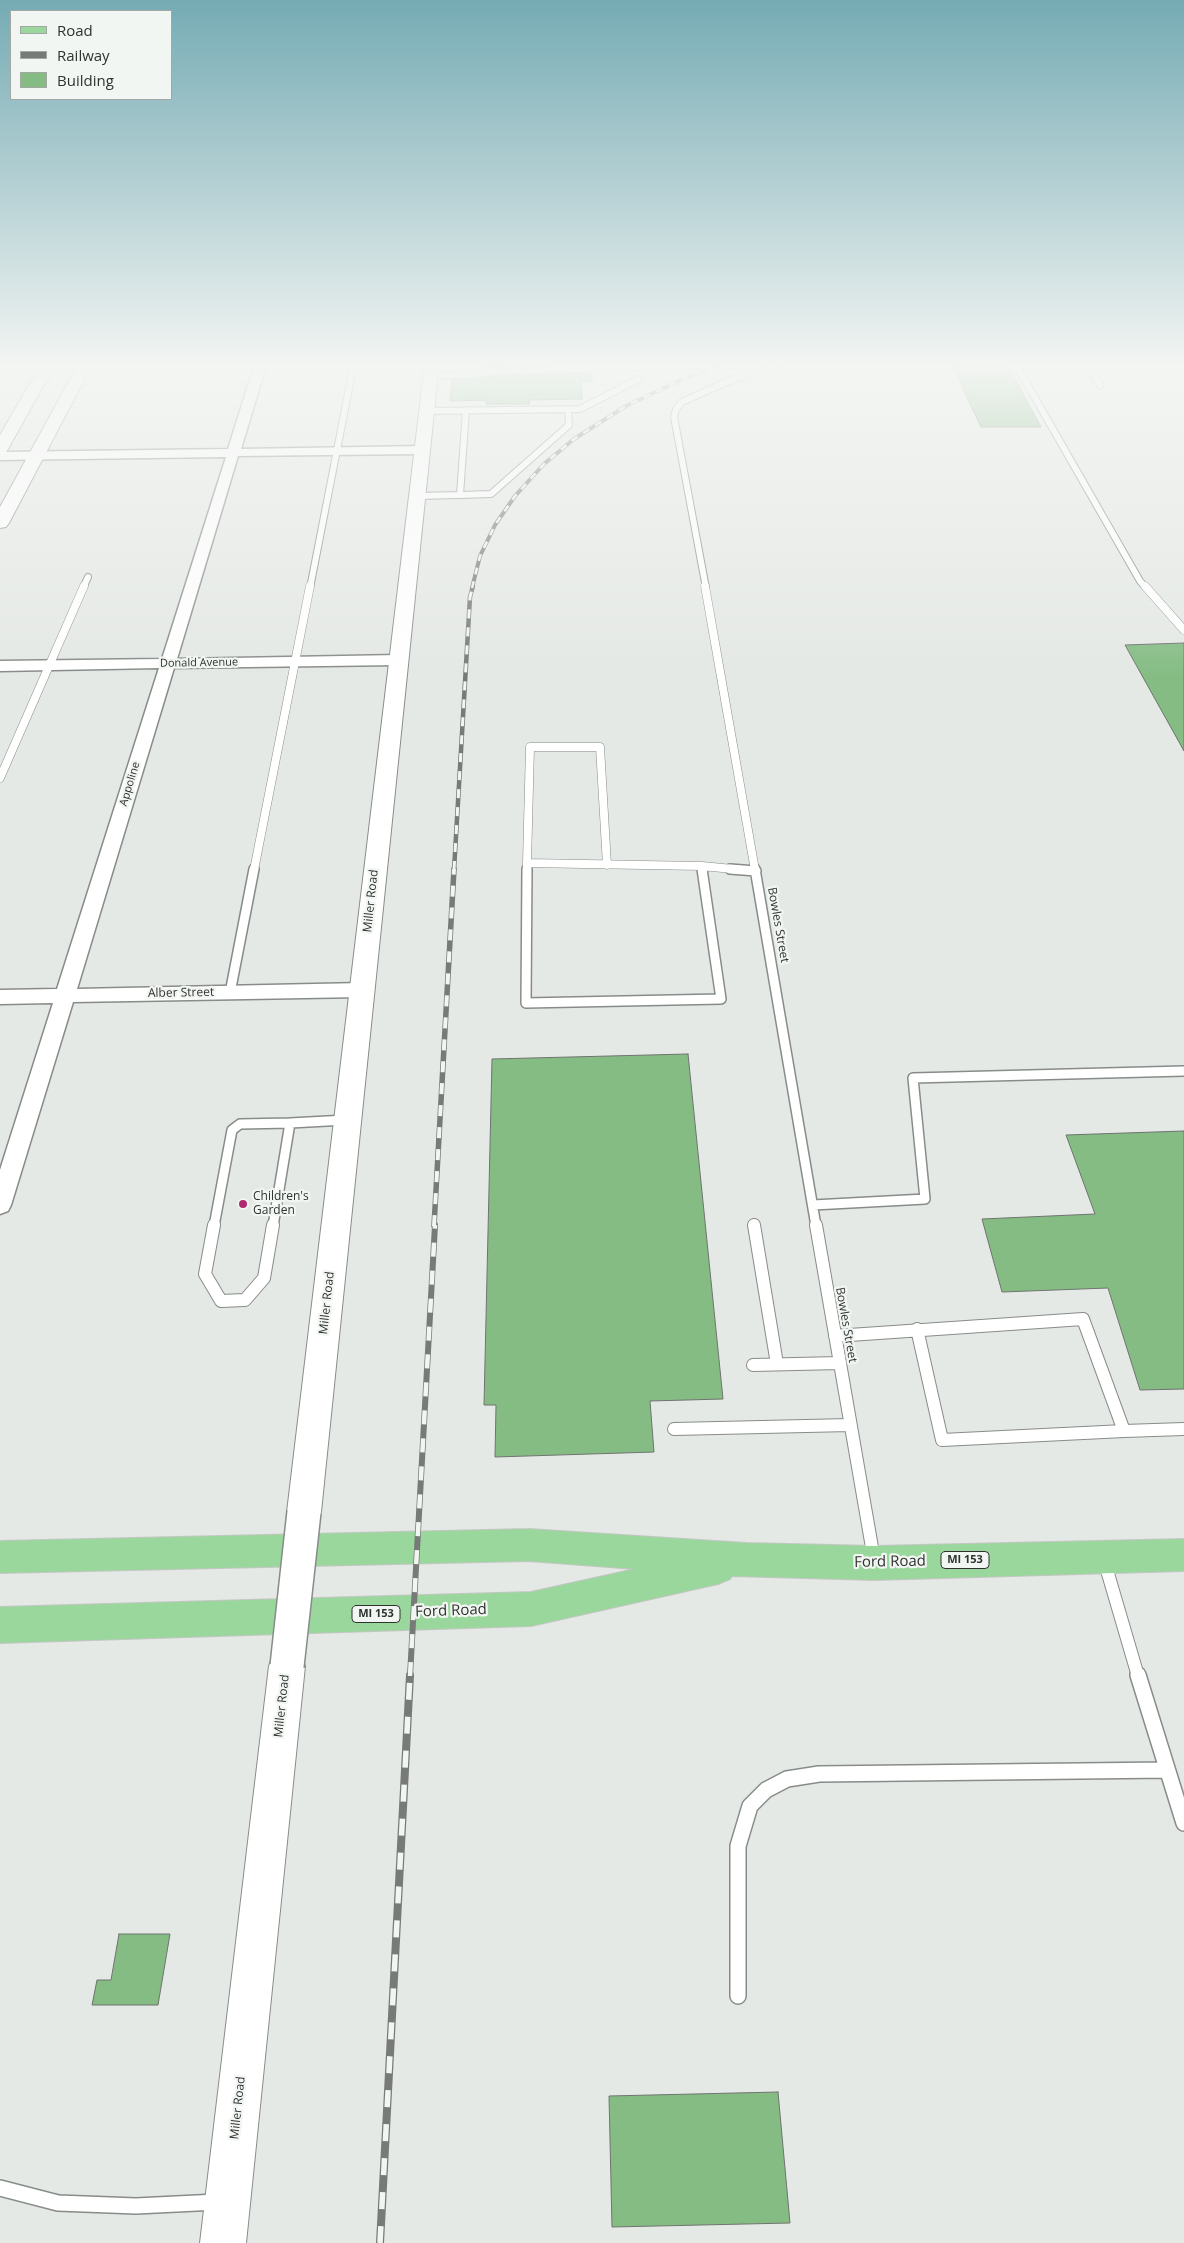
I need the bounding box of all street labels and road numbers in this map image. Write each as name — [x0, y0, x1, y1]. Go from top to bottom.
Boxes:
street label: Donald Avenue — [160, 656, 238, 670]
street label: Appoline — [117, 760, 143, 808]
street label: Miller Road — [361, 869, 381, 933]
street label: Bowles Street — [764, 886, 792, 964]
street label: Alber Street — [148, 985, 214, 1001]
street label: Miller Road — [317, 1271, 337, 1335]
street label: Bowles Street — [832, 1286, 860, 1364]
street label: Ford Road — [854, 1552, 926, 1572]
road number: MI 153 — [941, 1552, 989, 1568]
street label: Ford Road — [415, 1601, 487, 1621]
road number: MI 153 — [352, 1606, 400, 1622]
street label: Miller Road — [272, 1674, 292, 1738]
street label: Miller Road — [228, 2076, 248, 2140]

